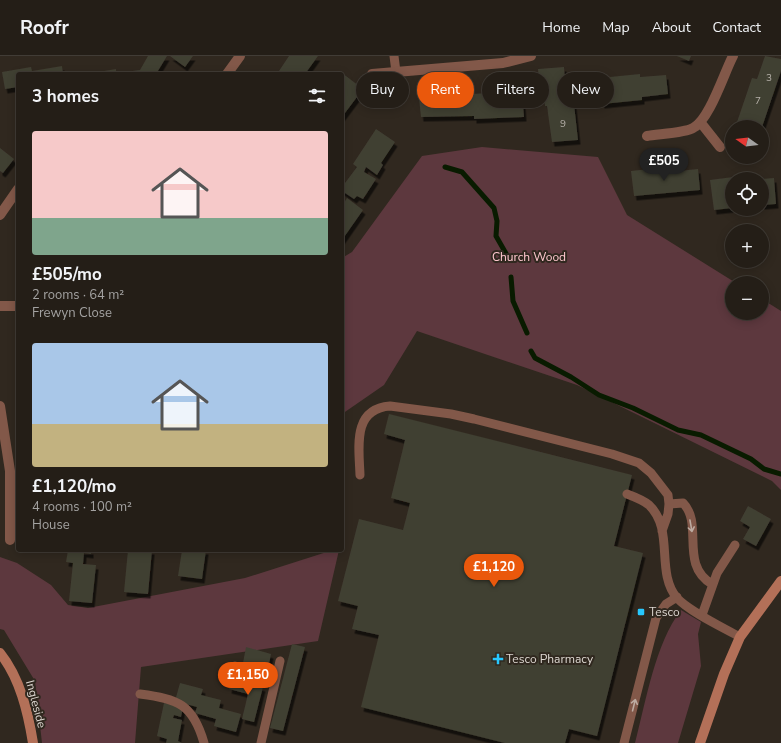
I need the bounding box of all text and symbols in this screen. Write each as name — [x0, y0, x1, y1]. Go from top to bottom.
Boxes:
text: Roofr — [20, 15, 69, 41]
text: Home — [542, 18, 580, 37]
text: Map — [602, 18, 630, 37]
text: About — [652, 18, 691, 37]
text: Contact — [713, 18, 761, 37]
house number: 3 — [766, 71, 772, 85]
chip: Buy — [356, 72, 409, 108]
chip: Rent — [417, 72, 474, 108]
chip: Filters — [482, 72, 549, 108]
chip: New — [557, 72, 614, 108]
text: 3 homes — [32, 85, 99, 108]
icon: filters — [306, 85, 328, 107]
house number: 7 — [755, 94, 761, 108]
house number: 9 — [560, 117, 566, 131]
north arrow — [725, 120, 769, 164]
map controls — [725, 120, 769, 320]
pin: £505 — [640, 148, 688, 182]
text: £505 — [648, 152, 680, 170]
icon: home — [144, 157, 216, 229]
button: locate — [725, 172, 769, 216]
button: + — [725, 224, 769, 268]
park label: Church Wood — [492, 249, 566, 265]
text: £505/mo — [32, 263, 102, 286]
button: − — [725, 276, 769, 320]
text: 2 rooms · 64 m² — [32, 286, 124, 304]
text: Frewyn Close — [32, 304, 112, 322]
icon: home — [144, 369, 216, 441]
text: £1,120/mo — [32, 475, 116, 498]
text: 4 rooms · 100 m² — [32, 498, 132, 516]
text: House — [32, 516, 70, 534]
one-way arrow — [688, 519, 696, 532]
pin: £1,120 — [461, 554, 527, 588]
text: £1,120 — [473, 558, 515, 576]
place label: Tesco — [649, 604, 680, 620]
marker: Tesco — [636, 607, 646, 617]
place label: Tesco Pharmacy — [506, 651, 594, 667]
marker: Tesco Pharmacy — [493, 654, 503, 664]
pin: £1,150 — [215, 662, 281, 696]
text: £1,150 — [227, 666, 269, 684]
street label: Ingleside — [22, 678, 50, 730]
one-way arrow — [631, 699, 638, 712]

